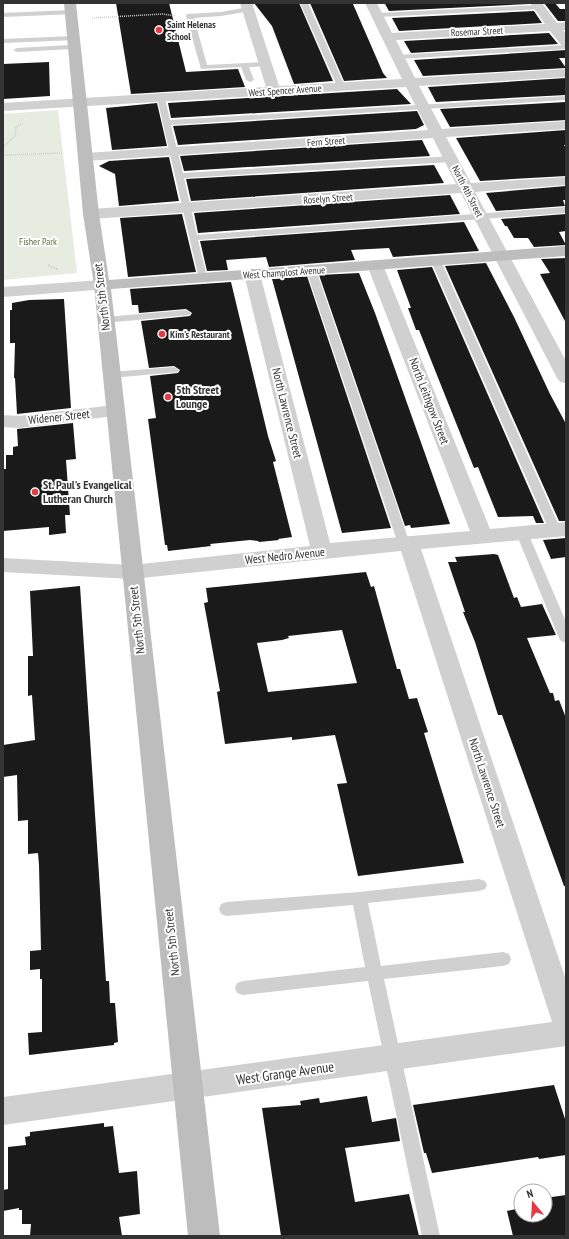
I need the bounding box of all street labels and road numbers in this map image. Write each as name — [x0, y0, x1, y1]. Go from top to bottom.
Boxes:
street label: Rosemar Street — [451, 24, 504, 39]
street label: West Spencer Avenue — [248, 81, 322, 100]
street label: Fern Street — [307, 134, 346, 149]
street label: North 4th Street — [449, 163, 486, 220]
street label: Roselyn Street — [303, 190, 353, 207]
street label: North 5th Street — [90, 262, 113, 332]
street label: West Champlost Avenue — [242, 263, 326, 282]
street label: North Leithgow Street — [406, 355, 453, 447]
street label: North Lawrence Street — [269, 366, 306, 460]
street label: Widener Street — [27, 406, 91, 427]
street label: West Nedro Avenue — [244, 544, 326, 567]
street label: North 5th Street — [125, 585, 148, 655]
street label: North Lawrence Street — [466, 736, 509, 830]
street label: North 5th Street — [160, 907, 183, 977]
street label: West Grange Avenue — [235, 1057, 335, 1089]

